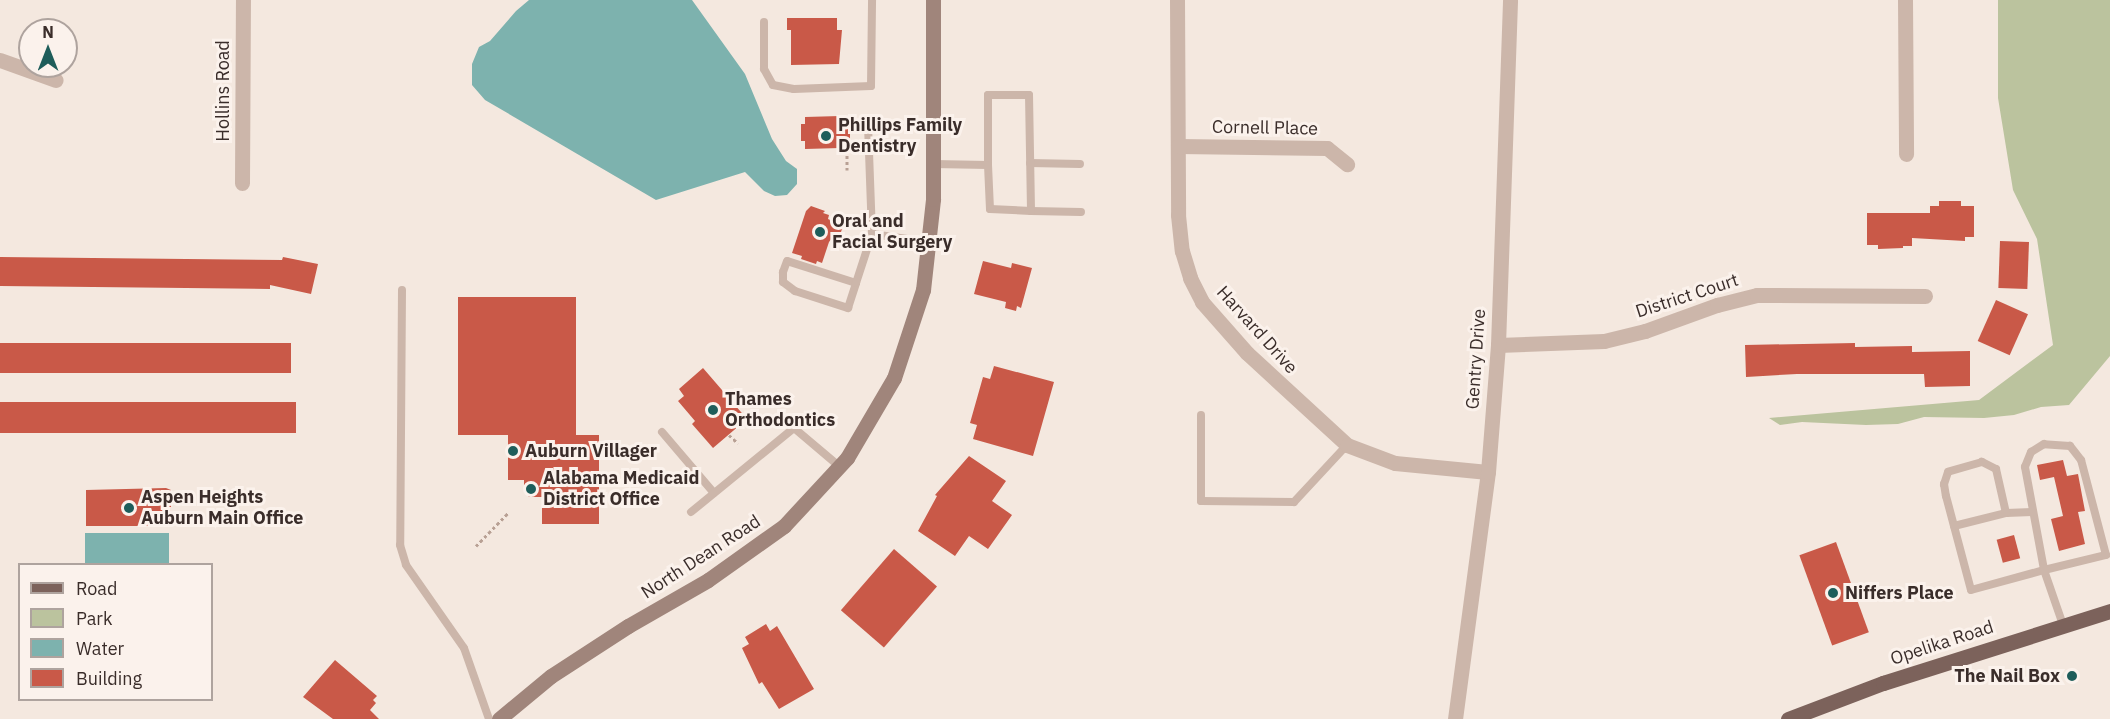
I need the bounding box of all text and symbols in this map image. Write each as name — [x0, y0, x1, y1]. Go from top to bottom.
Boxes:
north arrow — [18, 18, 78, 78]
text: N — [42, 22, 54, 42]
street label: Hollins Road — [212, 40, 234, 142]
place label: Phillips Family Dentistry — [838, 115, 962, 158]
street label: Cornell Place — [1212, 116, 1318, 140]
marker: Phillips Family Dentistry — [819, 129, 833, 143]
place label: Oral and Facial Surgery — [832, 211, 952, 254]
marker: Oral and Facial Surgery — [813, 225, 827, 239]
street label: District Court — [1633, 269, 1741, 323]
street label: Harvard Drive — [1212, 282, 1302, 378]
street label: Gentry Drive — [1462, 308, 1490, 410]
place label: Thames Orthodontics — [725, 389, 835, 432]
marker: Thames Orthodontics — [706, 403, 720, 417]
place label: Auburn Villager — [525, 440, 657, 462]
marker: Auburn Villager — [506, 444, 520, 458]
place label: Alabama Medicaid District Office — [543, 468, 699, 510]
marker: Alabama Medicaid District Office — [524, 482, 538, 496]
place label: Aspen Heights Auburn Main Office — [141, 487, 303, 530]
marker: Aspen Heights Auburn Main Office — [122, 501, 136, 515]
street label: North Dean Road — [637, 510, 765, 604]
legend — [18, 563, 213, 701]
text: Road — [76, 577, 117, 600]
place label: Niffers Place — [1845, 582, 1954, 604]
marker: Niffers Place — [1826, 586, 1840, 600]
text: Park — [76, 607, 112, 630]
street label: Opelika Road — [1888, 616, 1996, 670]
text: Water — [76, 637, 124, 660]
place label: The Nail Box — [1954, 665, 2060, 687]
text: Building — [76, 667, 142, 690]
marker: The Nail Box — [2065, 669, 2079, 683]

